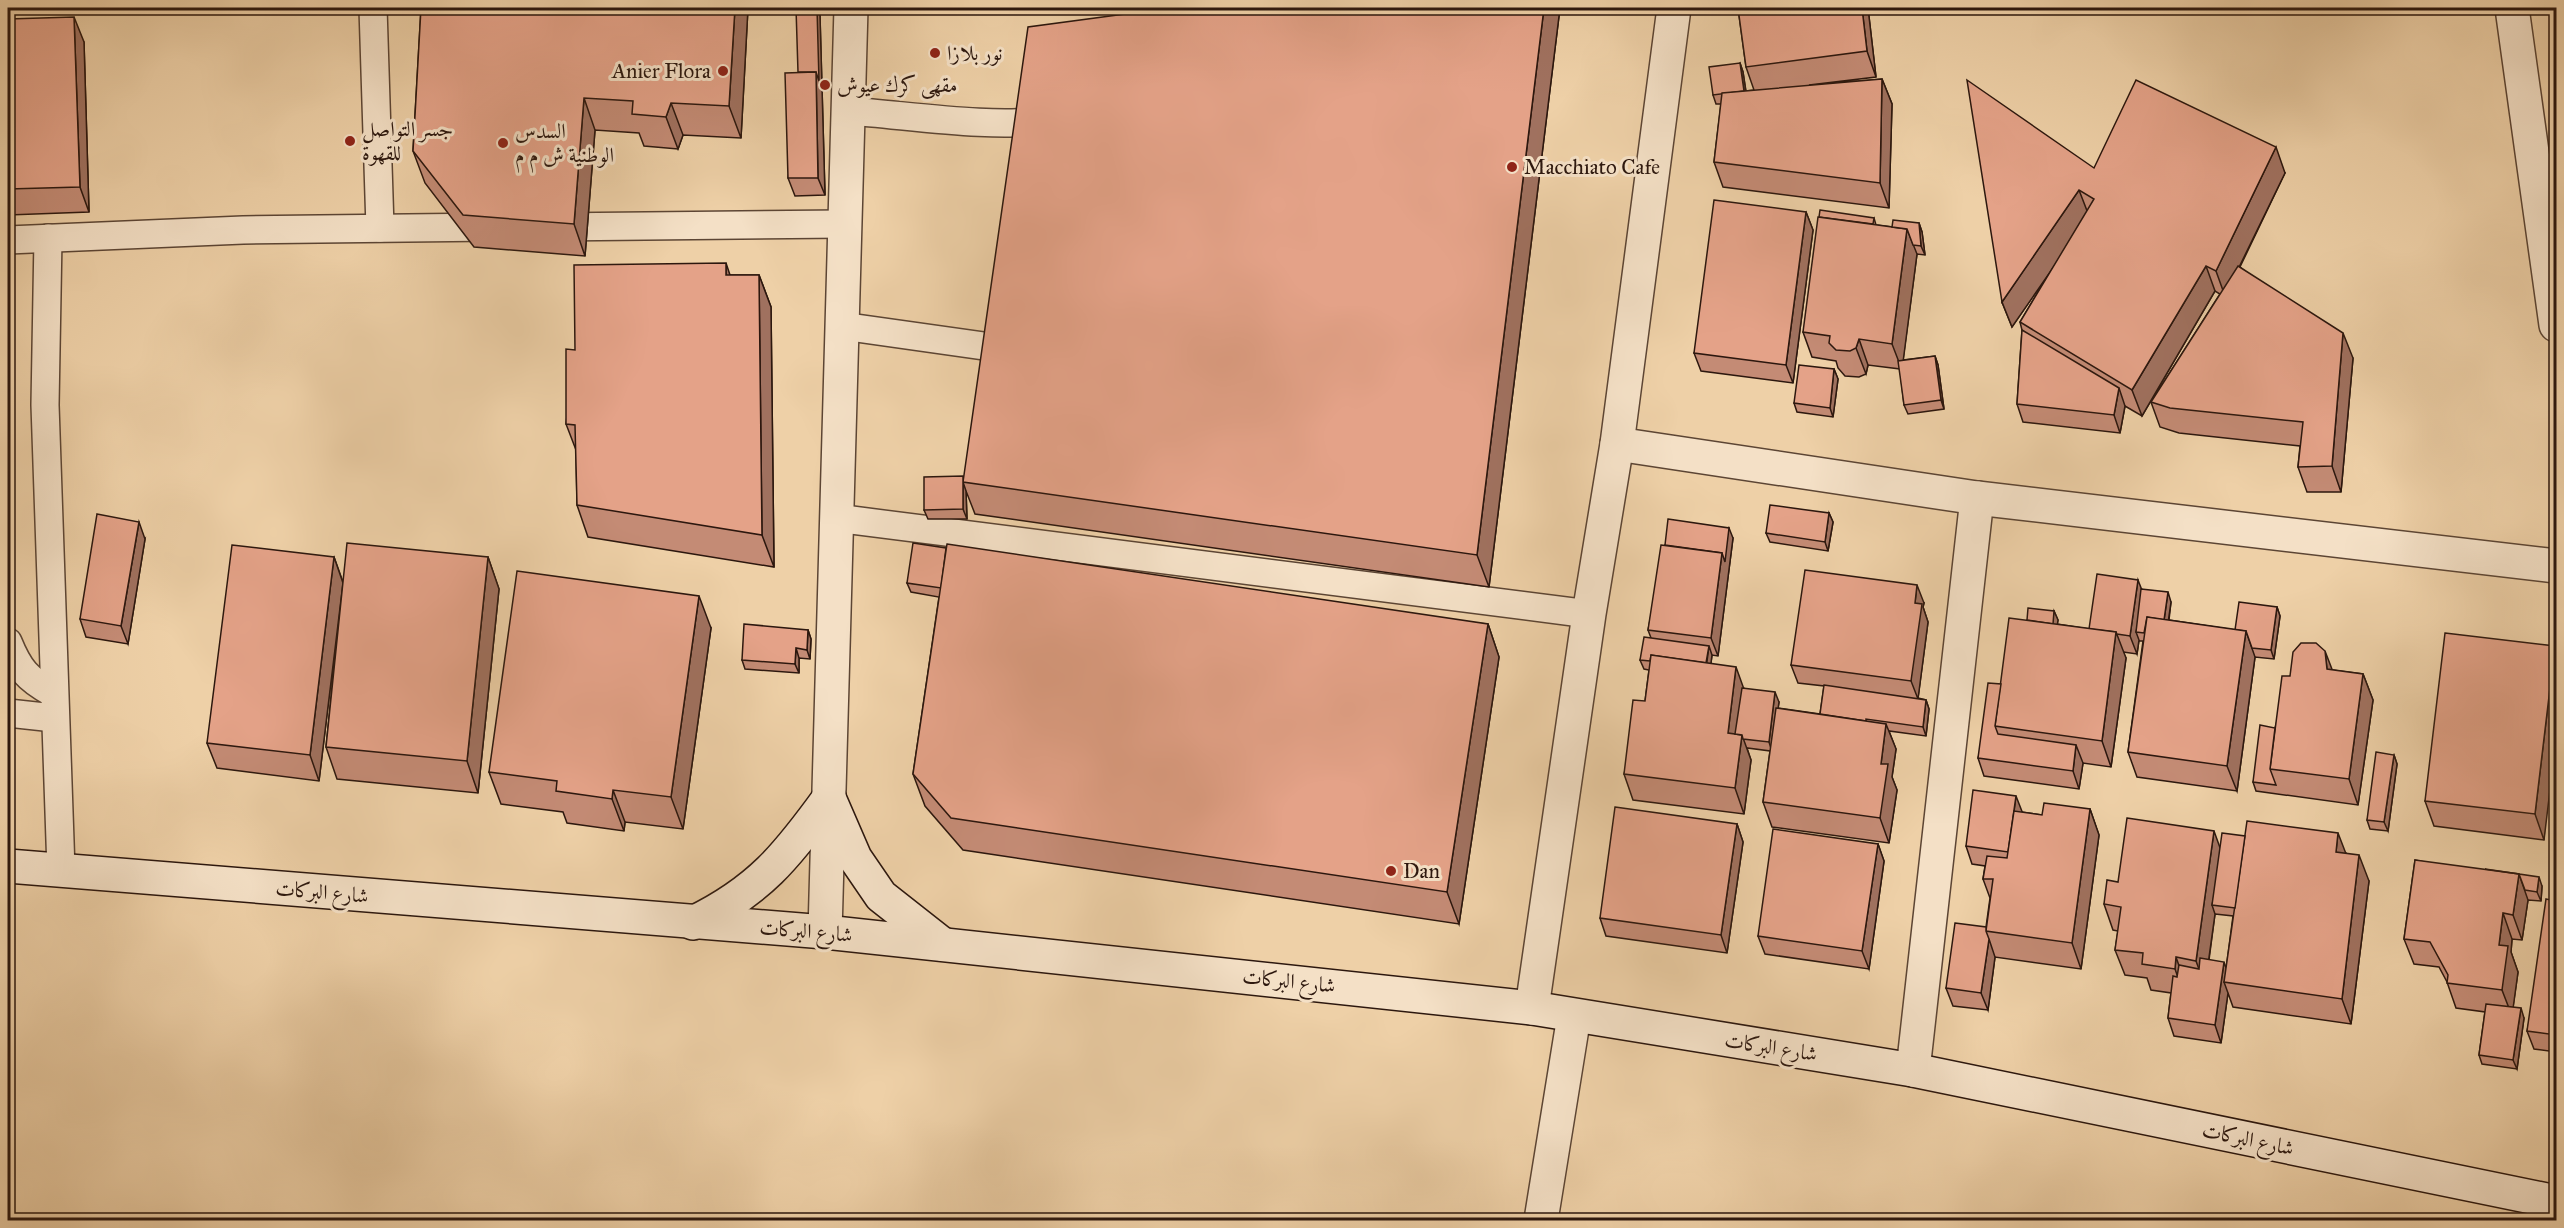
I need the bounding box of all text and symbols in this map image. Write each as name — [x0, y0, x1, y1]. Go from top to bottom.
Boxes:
place label: نور بلازا — [947, 40, 1003, 66]
marker: نور بلازا — [928, 46, 942, 60]
place label: Anier Flora — [611, 58, 711, 84]
marker: Anier Flora — [716, 64, 730, 78]
place label: مقهى كرك عيوش — [837, 72, 957, 99]
marker: مقهى كرك عيوش — [818, 78, 832, 92]
place label: جسر التواصل للقهوة — [362, 116, 453, 166]
place label: السدس الوطنیة ش م م — [515, 118, 614, 173]
marker: جسر التواصل للقهوة — [343, 134, 357, 148]
marker: السدس الوطنیة ش م م — [496, 136, 510, 150]
place label: Macchiato Cafe — [1524, 154, 1660, 180]
marker: Macchiato Cafe — [1505, 160, 1519, 174]
place label: Dan — [1403, 858, 1440, 884]
marker: Dan — [1384, 864, 1398, 878]
street label: شارع البركات — [274, 875, 370, 914]
street label: شارع البركات — [758, 914, 854, 953]
street label: شارع البركات — [1241, 963, 1337, 1004]
street label: شارع البركات — [1722, 1027, 1819, 1072]
street label: شارع البركات — [2199, 1117, 2296, 1166]

